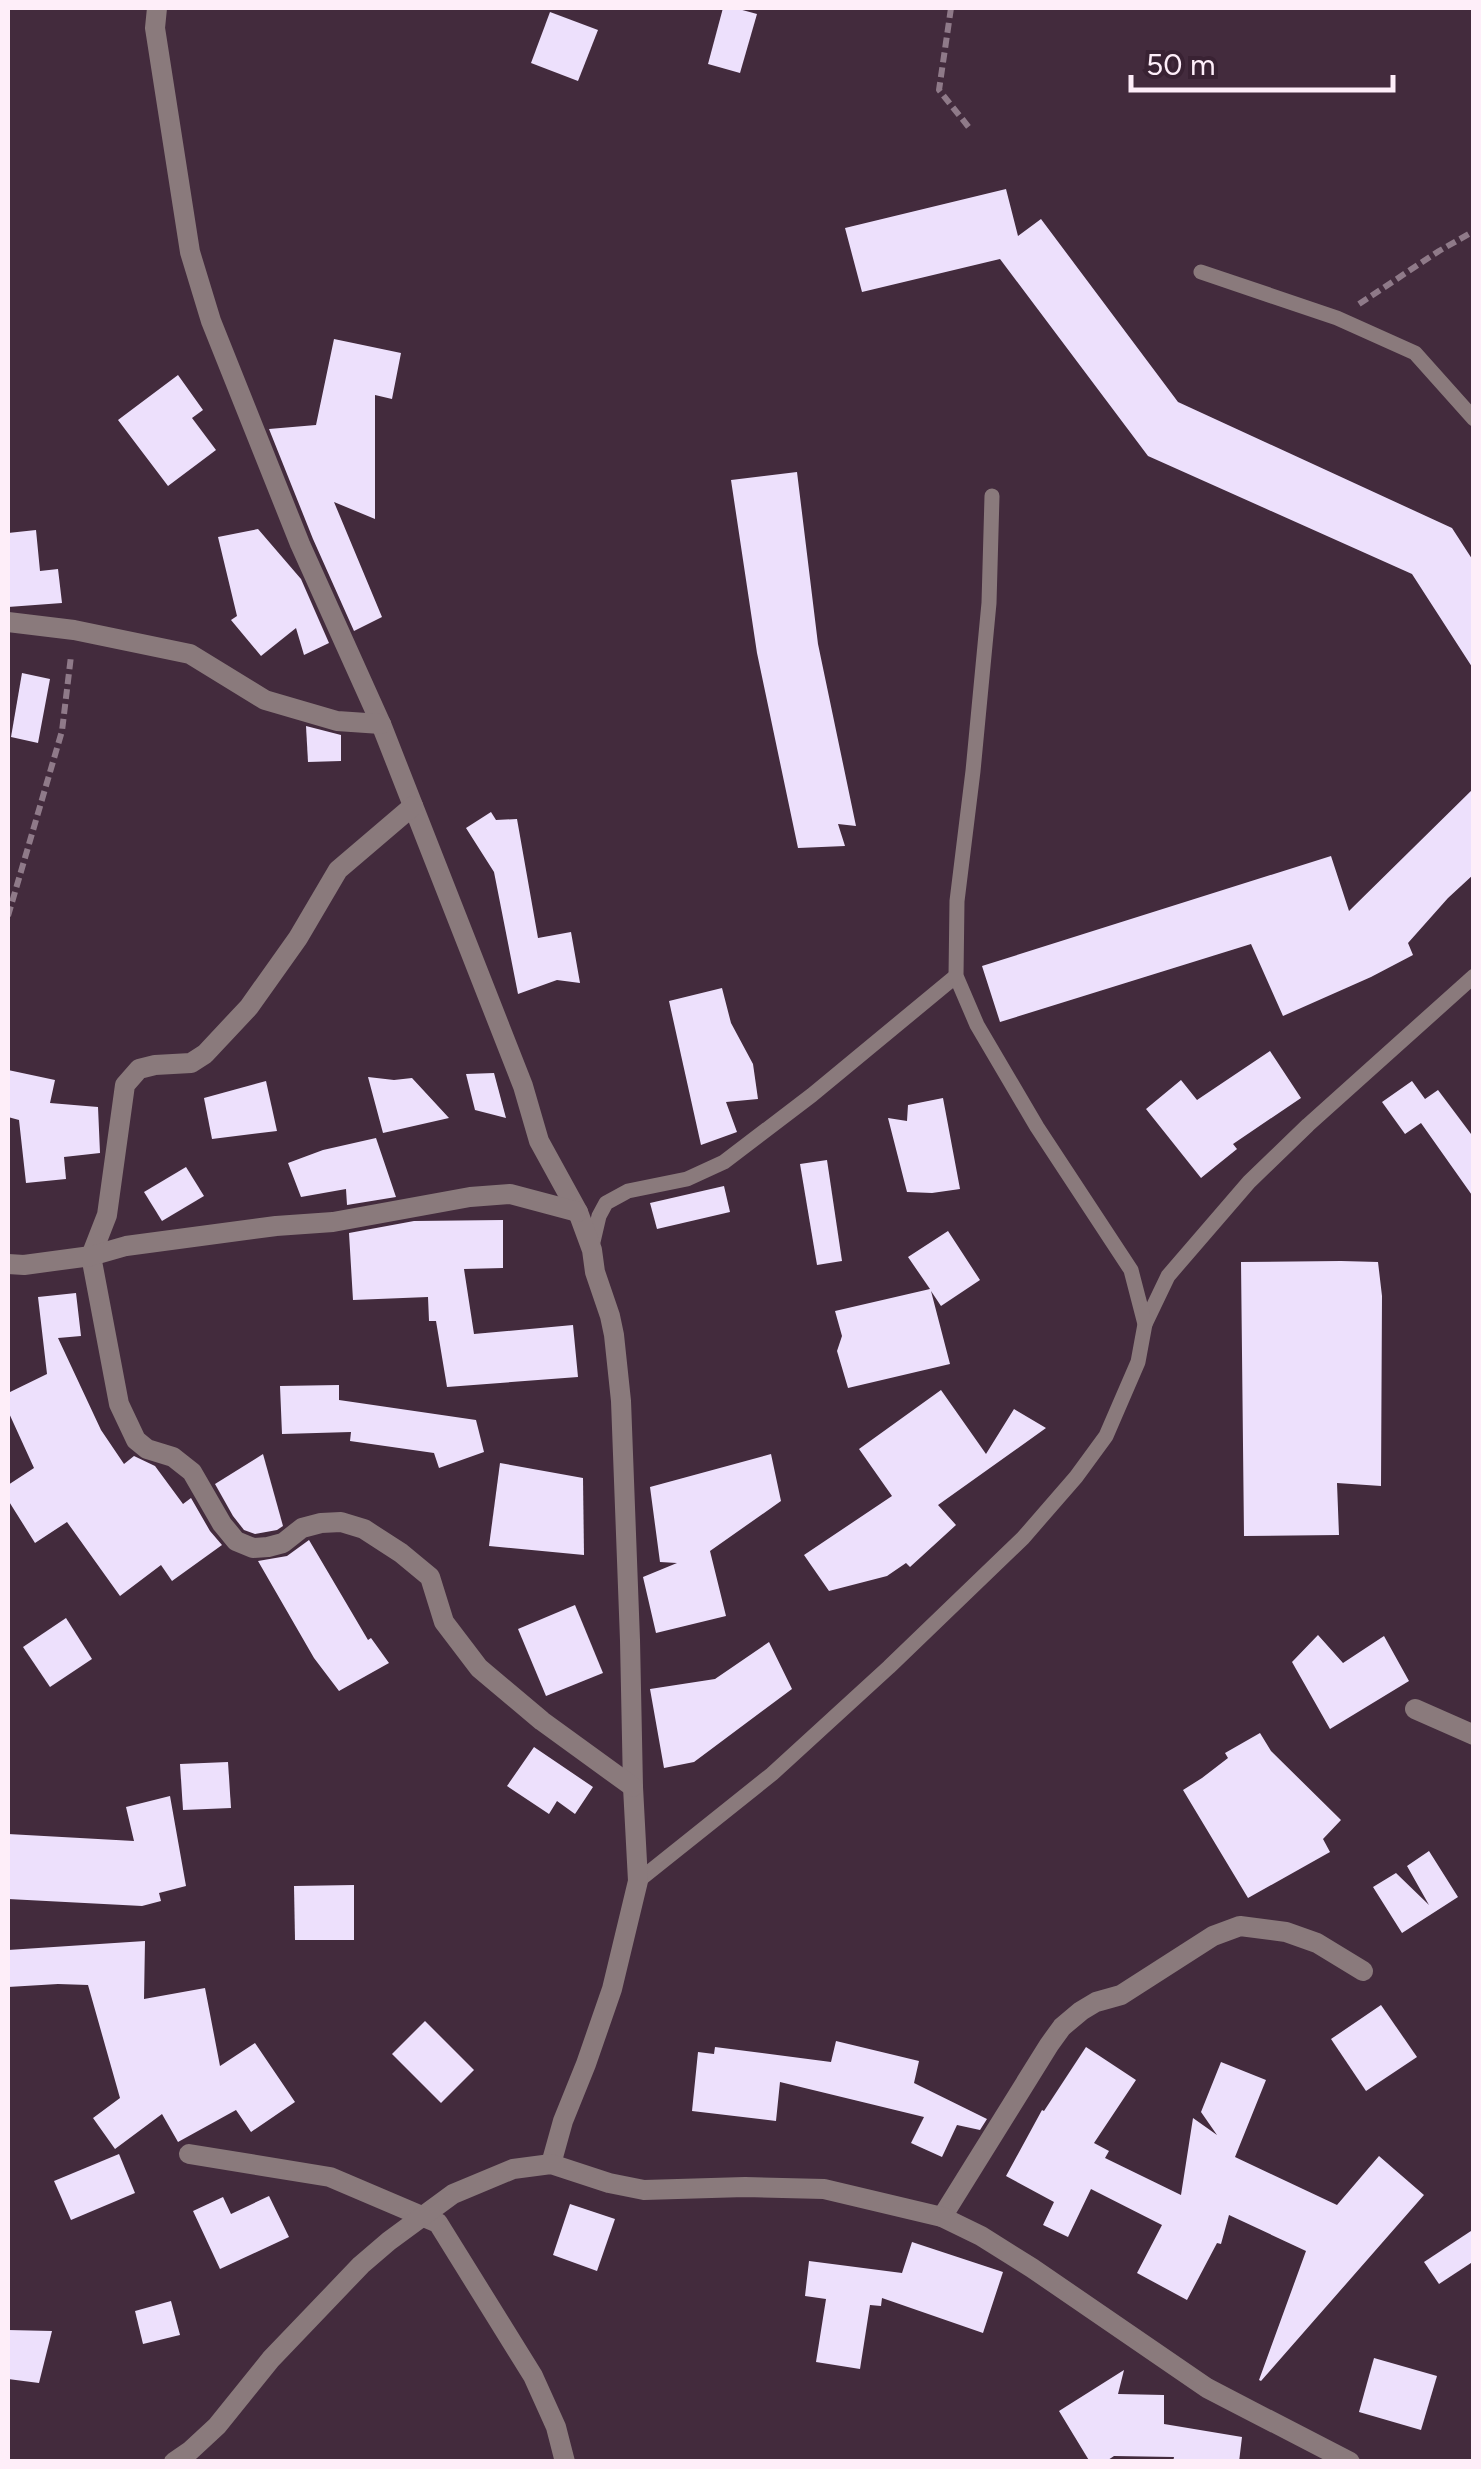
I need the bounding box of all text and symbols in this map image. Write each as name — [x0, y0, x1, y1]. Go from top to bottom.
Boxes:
scale bar — [1131, 30, 1394, 92]
text: 50 m — [1146, 46, 1215, 83]

